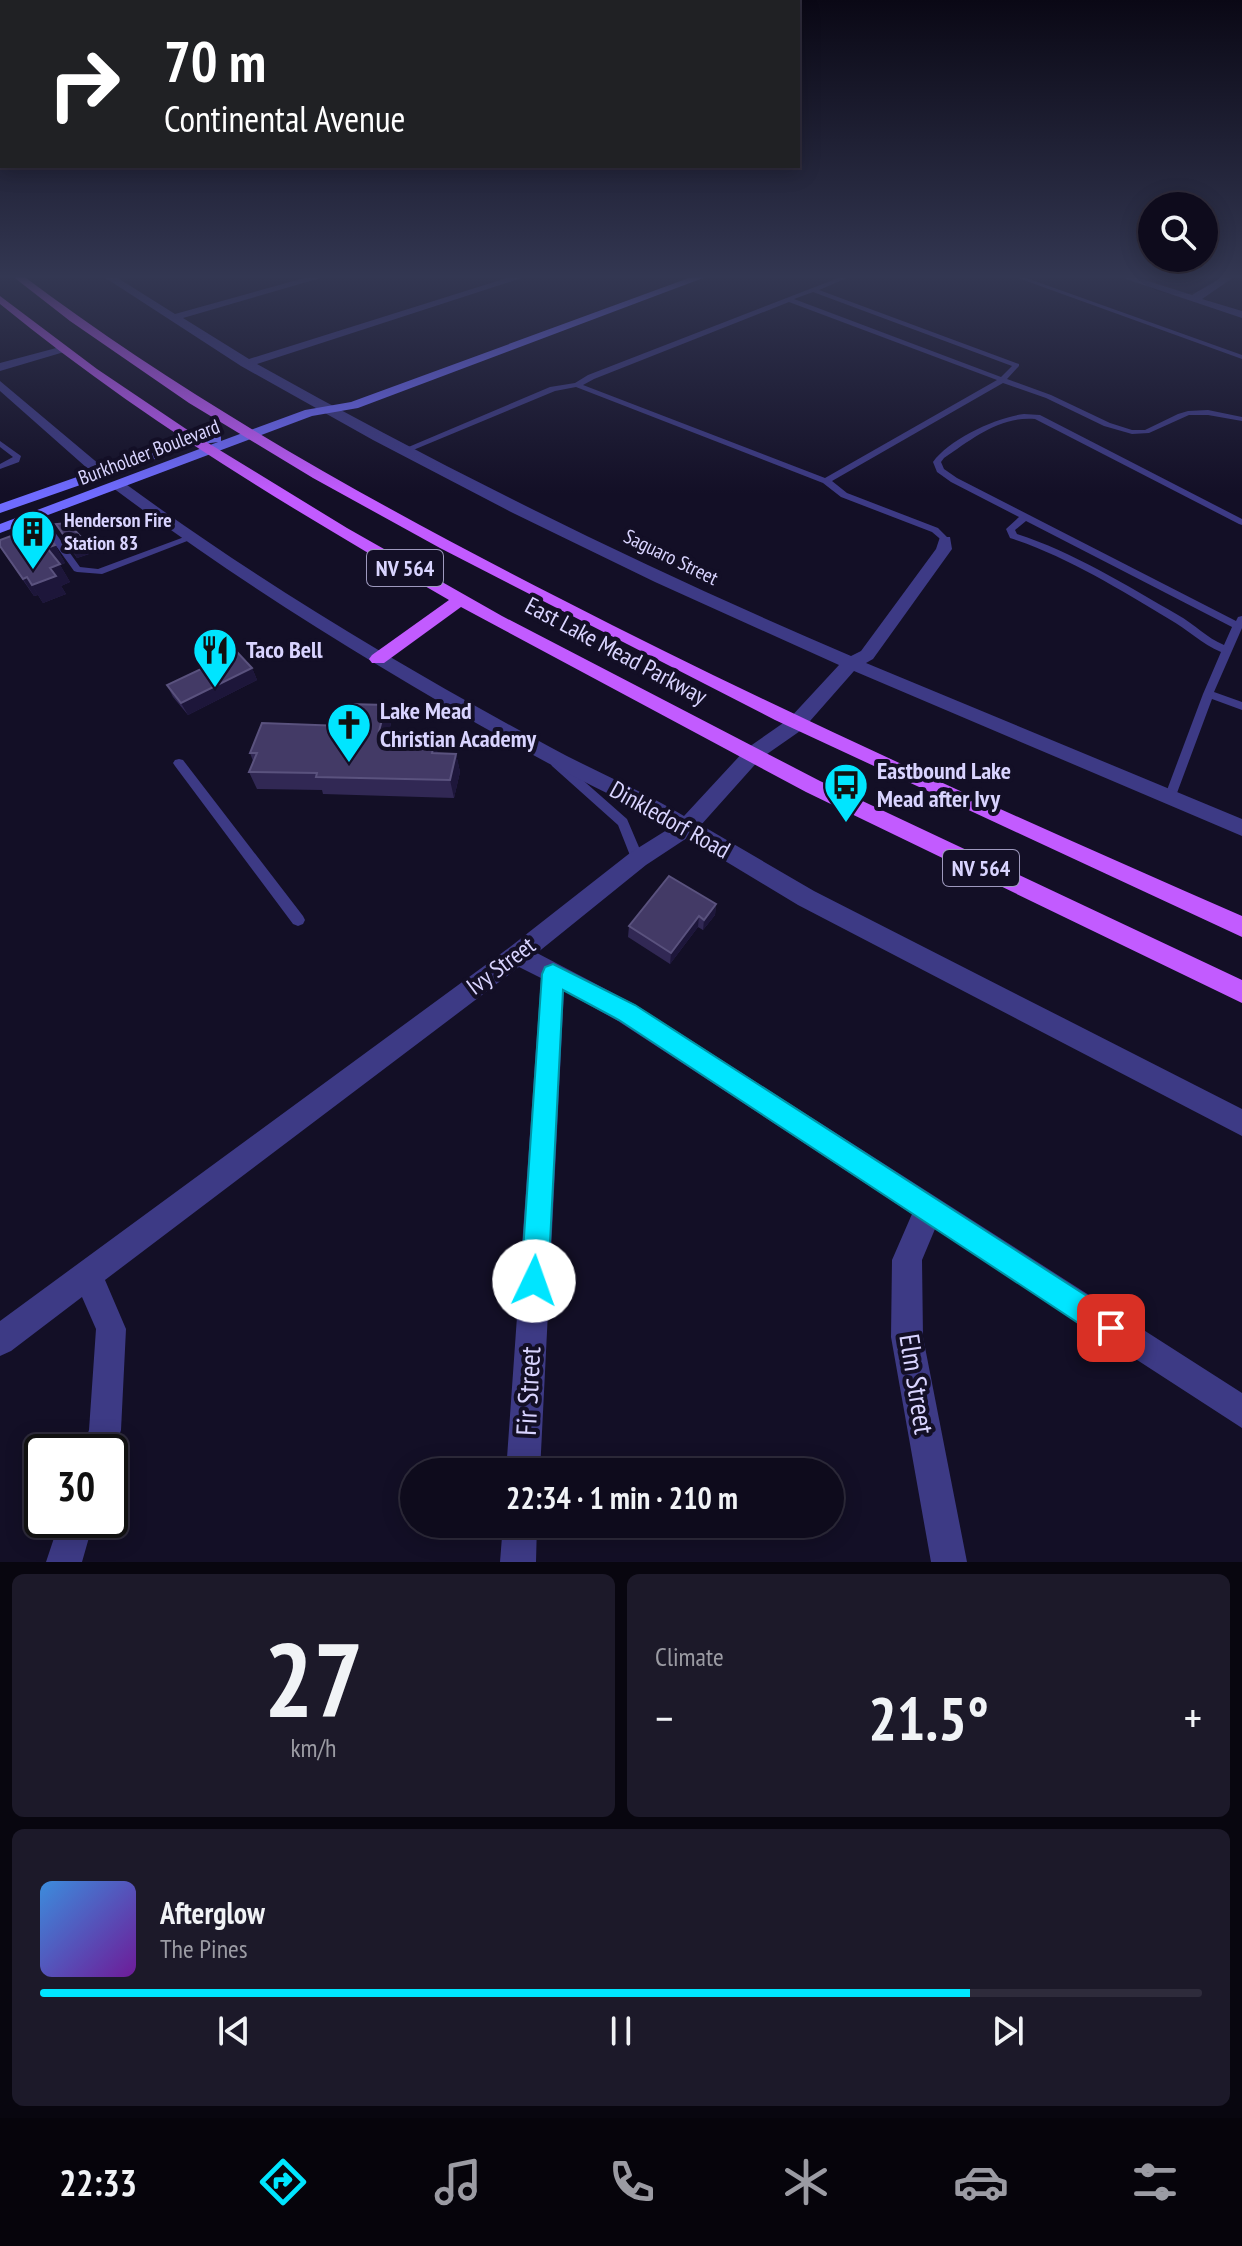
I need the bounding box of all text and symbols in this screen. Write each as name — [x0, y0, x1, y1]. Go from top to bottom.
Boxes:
text: 70 m — [164, 25, 266, 97]
icon: right — [32, 32, 136, 136]
text: Continental Avenue — [164, 95, 405, 142]
map controls — [1138, 192, 1218, 272]
button: search — [1138, 192, 1218, 272]
street label: Burkholder Boulevard — [75, 413, 223, 491]
place label: Henderson Fire Station 83 — [64, 507, 172, 556]
building icon: Henderson Fire Station 83 — [9, 508, 57, 571]
street label: Saguaro Street — [620, 523, 723, 591]
road number: NV 564 — [367, 550, 443, 586]
street label: East Lake Mead Parkway — [520, 590, 713, 712]
restaurant icon: Taco Bell — [191, 626, 239, 689]
place label: Taco Bell — [246, 634, 323, 665]
place label: Lake Mead Christian Academy — [380, 695, 537, 754]
church icon: Lake Mead Christian Academy — [325, 701, 373, 764]
place label: Eastbound Lake Mead after Ivy — [877, 755, 1011, 814]
bus stop icon: Eastbound Lake Mead after Ivy — [822, 761, 870, 824]
street label: Dinkledorf Road — [605, 774, 736, 865]
road number: NV 564 — [943, 850, 1019, 886]
street label: Ivy Street — [460, 929, 542, 1002]
position arrow — [492, 1239, 576, 1323]
pin — [1077, 1294, 1145, 1362]
icon: arrive — [1089, 1306, 1133, 1350]
street label: Elm Street — [891, 1331, 944, 1437]
street label: Fir Street — [507, 1345, 548, 1436]
speed limit sign: 30 — [24, 1434, 128, 1538]
text: 22:34 · 1 min · 210 m — [506, 1478, 738, 1517]
text: 27 — [264, 1611, 363, 1746]
text: Climate — [655, 1640, 724, 1673]
text: 21.5° — [868, 1679, 989, 1757]
text: − — [655, 1689, 673, 1746]
text: + — [1184, 1689, 1202, 1746]
text: km/h — [290, 1731, 337, 1764]
text: Afterglow — [160, 1893, 265, 1932]
text: The Pines — [160, 1932, 248, 1965]
icon: previous — [212, 2009, 256, 2053]
icon: pause — [599, 2009, 643, 2053]
icon: next — [986, 2009, 1030, 2053]
icon: directions — [255, 2154, 311, 2210]
icon: music — [430, 2154, 486, 2210]
icon: phone — [604, 2154, 660, 2210]
icon: climate — [778, 2154, 834, 2210]
icon: car — [953, 2154, 1009, 2210]
icon: filters — [1127, 2154, 1183, 2210]
text: 22:33 — [59, 2159, 137, 2206]

